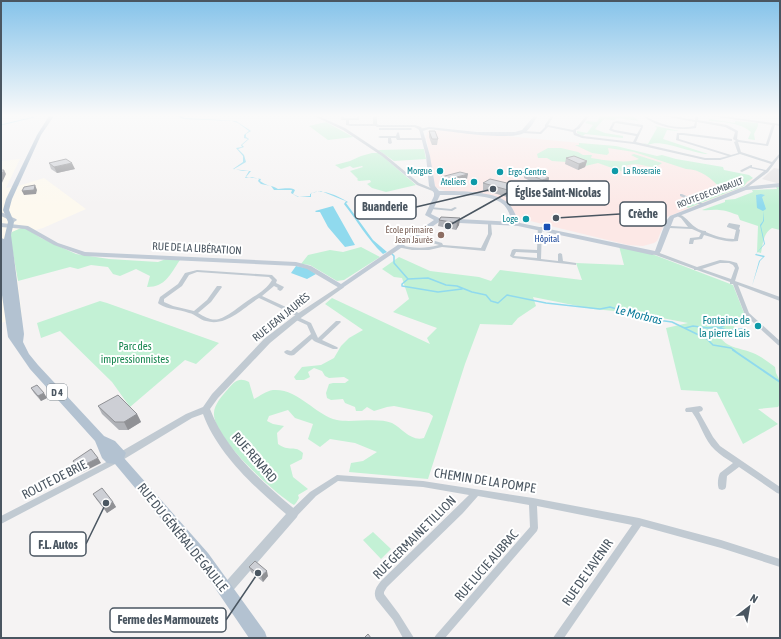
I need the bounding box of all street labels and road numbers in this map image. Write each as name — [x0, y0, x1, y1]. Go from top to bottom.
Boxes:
street label: ROUTE DE COMBAULT — [676, 176, 744, 210]
street label: RUE DE LA LIBÉRATION — [152, 240, 242, 256]
street label: RUE JEAN JAURÈS — [250, 290, 312, 344]
road number: D 4 — [47, 384, 67, 400]
street label: RUE RENARD — [229, 429, 280, 485]
street label: ROUTE DE BRIE — [19, 456, 90, 502]
street label: CHEMIN DE LA POMPE — [433, 465, 537, 496]
street label: RUE DU GÉNÉRAL DE GAULLE — [134, 480, 231, 595]
street label: RUE GERMAINE TILLION — [370, 493, 459, 582]
street label: RUE LUCIE AUBRAC — [451, 526, 522, 604]
street label: RUE DE L'AVENIR — [559, 536, 616, 609]

